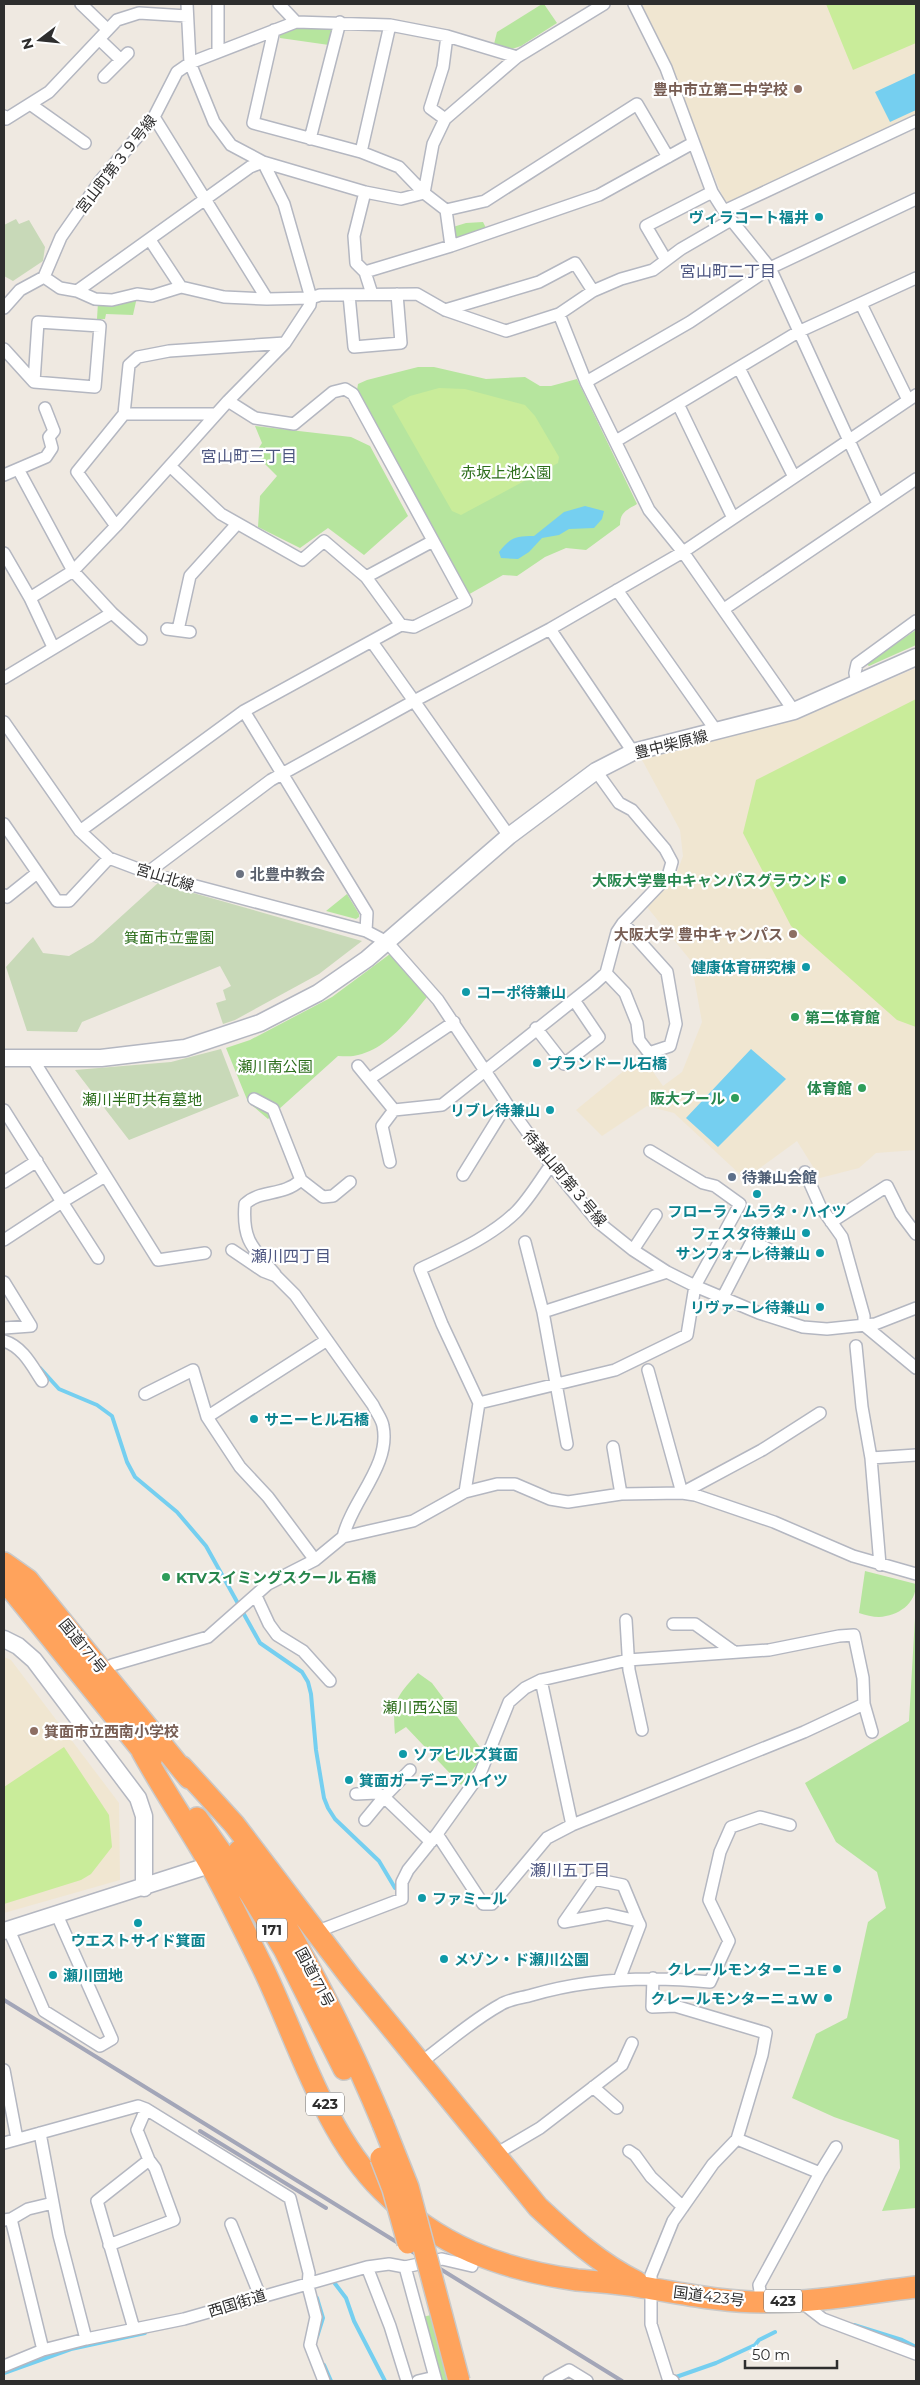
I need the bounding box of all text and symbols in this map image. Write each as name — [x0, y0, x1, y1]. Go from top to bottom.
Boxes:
north arrow — [15, 15, 65, 65]
text: N — [17, 36, 38, 52]
place label: 豊中市立第二中学校 — [653, 80, 788, 99]
marker: 豊中市立第二中学校 — [792, 83, 804, 95]
street label: 宮山町第３９号線 — [72, 111, 160, 217]
place label: ヴィラコート福井 — [689, 208, 809, 227]
marker: ヴィラコート福井 — [813, 211, 825, 223]
district label: 宮山町二丁目 — [680, 262, 776, 281]
district label: 宮山町三丁目 — [201, 447, 297, 466]
park label: 赤坂上池公園 — [461, 463, 551, 482]
street label: 豊中柴原線 — [632, 726, 710, 762]
street label: 宮山北線 — [134, 859, 196, 895]
place label: 北豊中教会 — [250, 865, 325, 884]
marker: 北豊中教会 — [234, 868, 246, 880]
place label: 大阪大学豊中キャンパスグラウンド — [592, 871, 832, 890]
marker: 大阪大学豊中キャンパスグラウンド — [836, 874, 848, 886]
place label: 大阪大学 豊中キャンパス — [614, 925, 783, 944]
park label: 箕面市立霊園 — [124, 928, 214, 947]
marker: 大阪大学 豊中キャンパス — [787, 928, 799, 940]
place label: 健康体育研究棟 — [691, 958, 796, 977]
marker: 健康体育研究棟 — [800, 961, 812, 973]
place label: コーポ待兼山 — [476, 983, 566, 1002]
marker: コーポ待兼山 — [460, 986, 472, 998]
place label: 第二体育館 — [805, 1008, 880, 1027]
marker: 第二体育館 — [789, 1011, 801, 1023]
place label: プランドール石橋 — [547, 1054, 668, 1073]
park label: 瀬川南公園 — [237, 1057, 313, 1076]
marker: プランドール石橋 — [531, 1057, 543, 1069]
place label: 体育館 — [807, 1079, 852, 1098]
marker: 体育館 — [856, 1082, 868, 1094]
place label: 阪大プール — [650, 1089, 725, 1108]
park label: 瀬川半町共有墓地 — [82, 1090, 202, 1109]
marker: 阪大プール — [729, 1092, 741, 1104]
place label: リブレ待兼山 — [450, 1101, 540, 1120]
marker: リブレ待兼山 — [544, 1104, 556, 1116]
street label: 待兼山町第３号線 — [519, 1126, 611, 1230]
place label: 待兼山会館 — [742, 1168, 817, 1187]
marker: 待兼山会館 — [726, 1171, 738, 1183]
marker: フローラ・ムラタ・ハイツ — [751, 1188, 763, 1200]
place label: フローラ・ムラタ・ハイツ — [668, 1202, 846, 1221]
place label: フェスタ待兼山 — [691, 1224, 796, 1243]
marker: フェスタ待兼山 — [800, 1227, 812, 1239]
place label: サンフォーレ待兼山 — [675, 1244, 810, 1263]
district label: 瀬川四丁目 — [251, 1247, 331, 1266]
marker: サンフォーレ待兼山 — [814, 1247, 826, 1259]
place label: リヴァーレ待兼山 — [690, 1298, 810, 1317]
marker: リヴァーレ待兼山 — [814, 1301, 826, 1313]
place label: サニーヒル石橋 — [264, 1410, 370, 1429]
marker: サニーヒル石橋 — [248, 1413, 260, 1425]
place label: KTVスイミングスクール 石橋 — [176, 1568, 377, 1587]
marker: KTVスイミングスクール 石橋 — [160, 1571, 172, 1583]
street label: 国道171号 — [55, 1615, 111, 1677]
park label: 瀬川西公園 — [382, 1698, 458, 1717]
place label: 箕面市立西南小学校 — [44, 1722, 179, 1741]
marker: 箕面市立西南小学校 — [28, 1725, 40, 1737]
place label: ソアヒルズ箕面 — [413, 1745, 518, 1764]
marker: ソアヒルズ箕面 — [397, 1748, 409, 1760]
place label: 箕面ガーデニアハイツ — [359, 1771, 508, 1790]
marker: 箕面ガーデニアハイツ — [343, 1774, 355, 1786]
district label: 瀬川五丁目 — [530, 1861, 610, 1880]
place label: ファミール — [432, 1889, 507, 1908]
marker: ファミール — [416, 1892, 428, 1904]
marker: ウエストサイド箕面 — [132, 1917, 144, 1929]
road number: 171 — [257, 1918, 287, 1942]
place label: ウエストサイド箕面 — [70, 1931, 206, 1950]
street label: 国道171号 — [291, 1944, 339, 2010]
place label: メゾン・ド瀬川公園 — [454, 1950, 589, 1969]
marker: メゾン・ド瀬川公園 — [438, 1953, 450, 1965]
place label: クレールモンターニュE — [667, 1960, 827, 1979]
marker: クレールモンターニュE — [831, 1963, 843, 1975]
place label: 瀬川団地 — [63, 1966, 123, 1985]
marker: 瀬川団地 — [47, 1969, 59, 1981]
place label: クレールモンターニュW — [651, 1989, 819, 2008]
marker: クレールモンターニュW — [822, 1992, 834, 2004]
road number: 423 — [306, 2092, 344, 2116]
street label: 国道423号 — [672, 2282, 746, 2310]
street label: 西国街道 — [206, 2285, 268, 2321]
road number: 423 — [764, 2290, 802, 2312]
scale bar — [745, 2338, 838, 2370]
text: 50 m — [752, 2345, 790, 2364]

